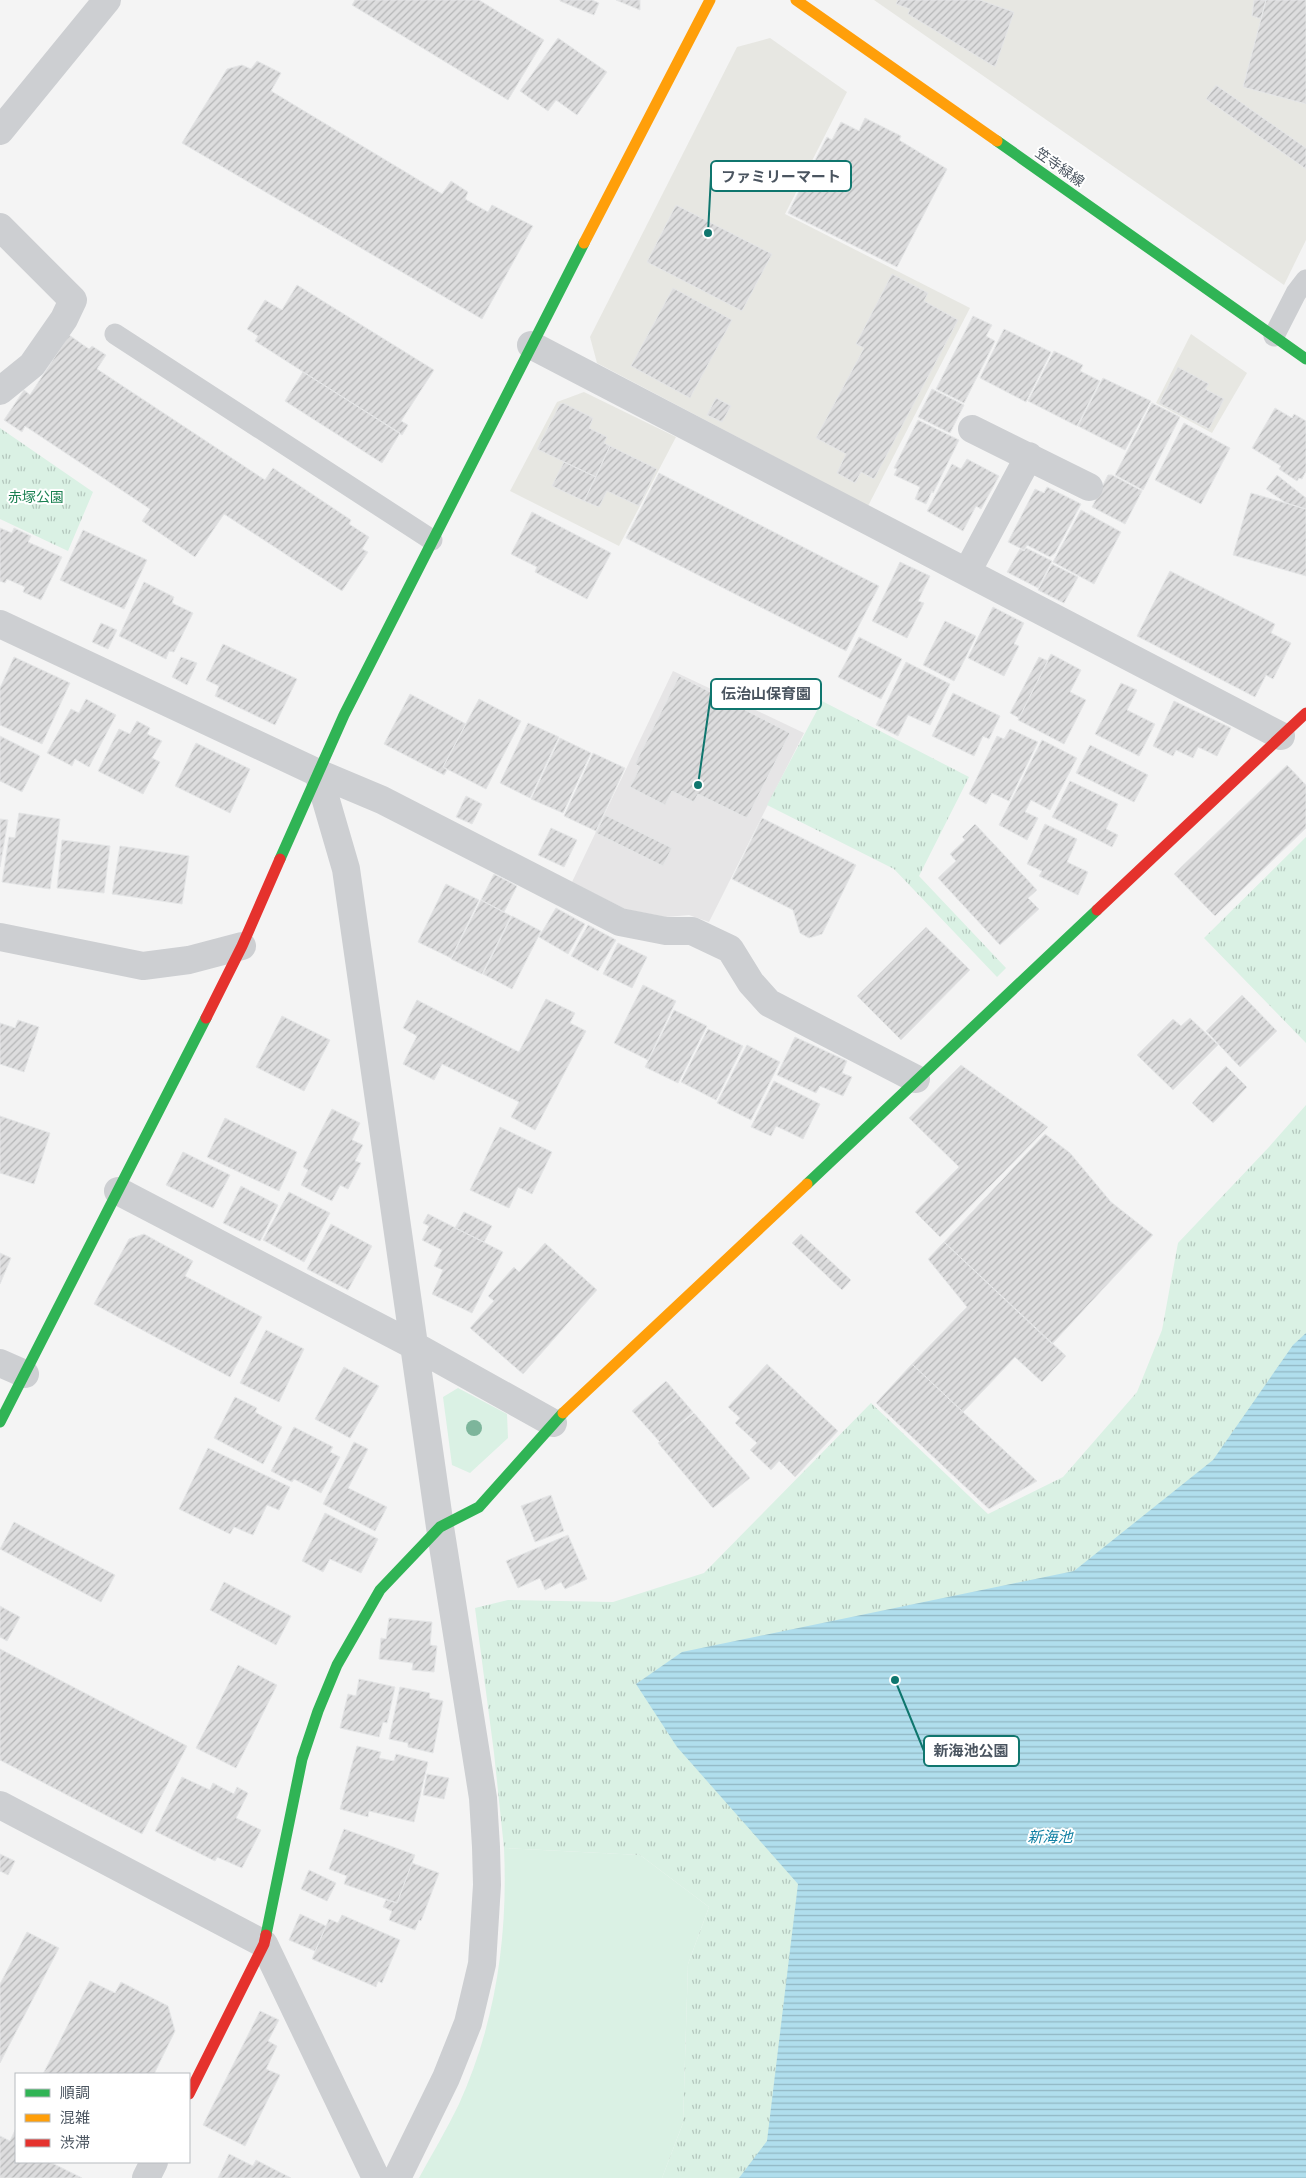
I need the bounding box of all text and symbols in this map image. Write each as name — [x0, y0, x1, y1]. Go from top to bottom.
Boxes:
street label: 笠寺緑線 — [1032, 144, 1088, 190]
callout: ファミリーマート — [711, 161, 851, 191]
text: ファミリーマート — [721, 167, 841, 186]
park label: 赤塚公園 — [8, 488, 64, 506]
callout: 伝治山保育園 — [711, 679, 821, 709]
text: 伝治山保育園 — [721, 684, 811, 703]
callout: 新海池公園 — [924, 1736, 1019, 1766]
text: 新海池公園 — [933, 1741, 1009, 1760]
water label: 新海池 — [1027, 1827, 1074, 1846]
legend — [15, 2073, 190, 2163]
text: 順調 — [60, 2083, 90, 2102]
text: 混雑 — [60, 2108, 90, 2127]
text: 渋滞 — [60, 2133, 90, 2152]

